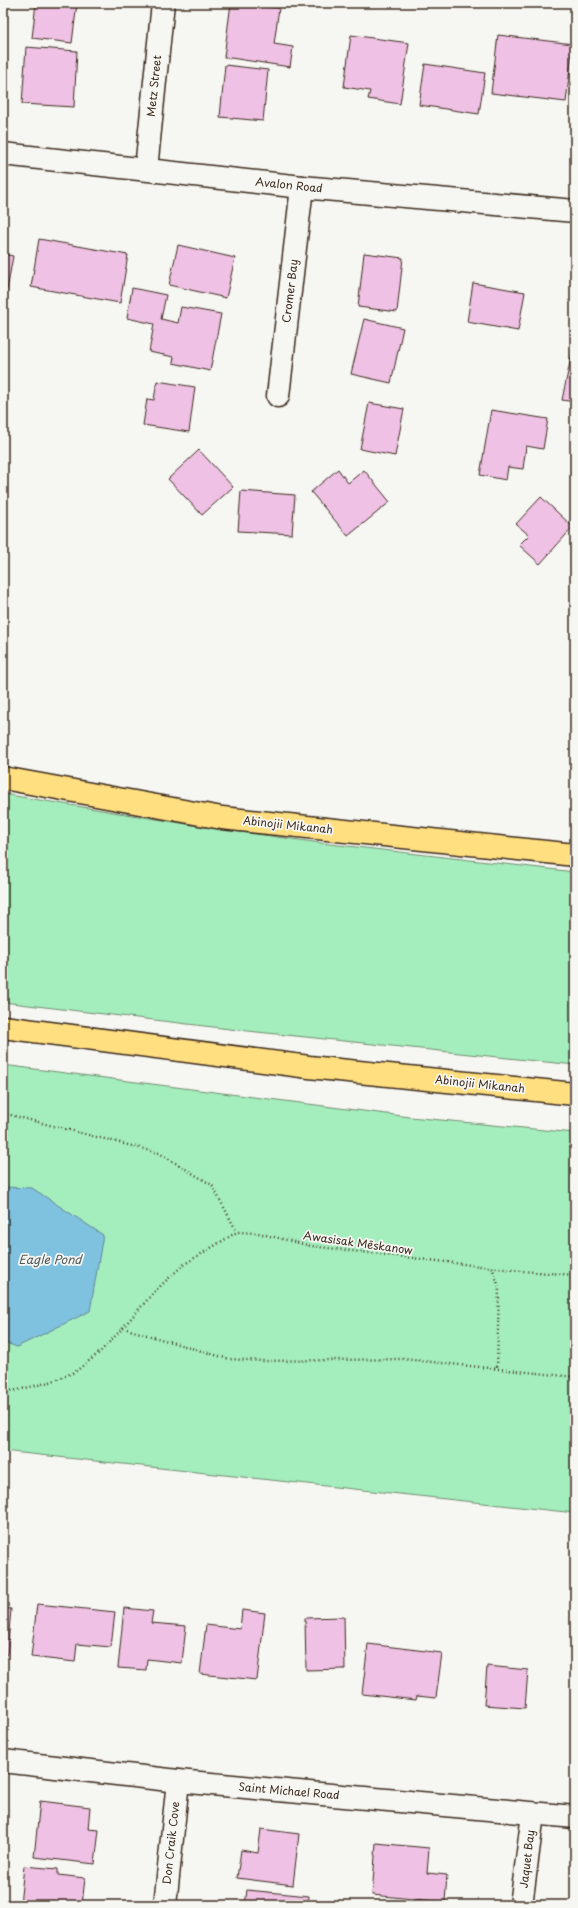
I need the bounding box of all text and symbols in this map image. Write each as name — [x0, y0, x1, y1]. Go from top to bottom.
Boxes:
street label: Metz Street — [142, 54, 165, 118]
street label: Avalon Road — [255, 173, 324, 196]
street label: Cromer Bay — [277, 258, 302, 324]
street label: Abinojii Mikanah — [242, 811, 334, 838]
street label: Abinojii Mikanah — [434, 1070, 526, 1097]
street label: Awasisak Mēskanow — [302, 1226, 414, 1259]
water label: Eagle Pond — [19, 1250, 83, 1268]
street label: Saint Michael Road — [238, 1778, 340, 1803]
street label: Don Craik Cove — [158, 1800, 183, 1885]
street label: Jaquet Bay — [514, 1829, 539, 1889]

